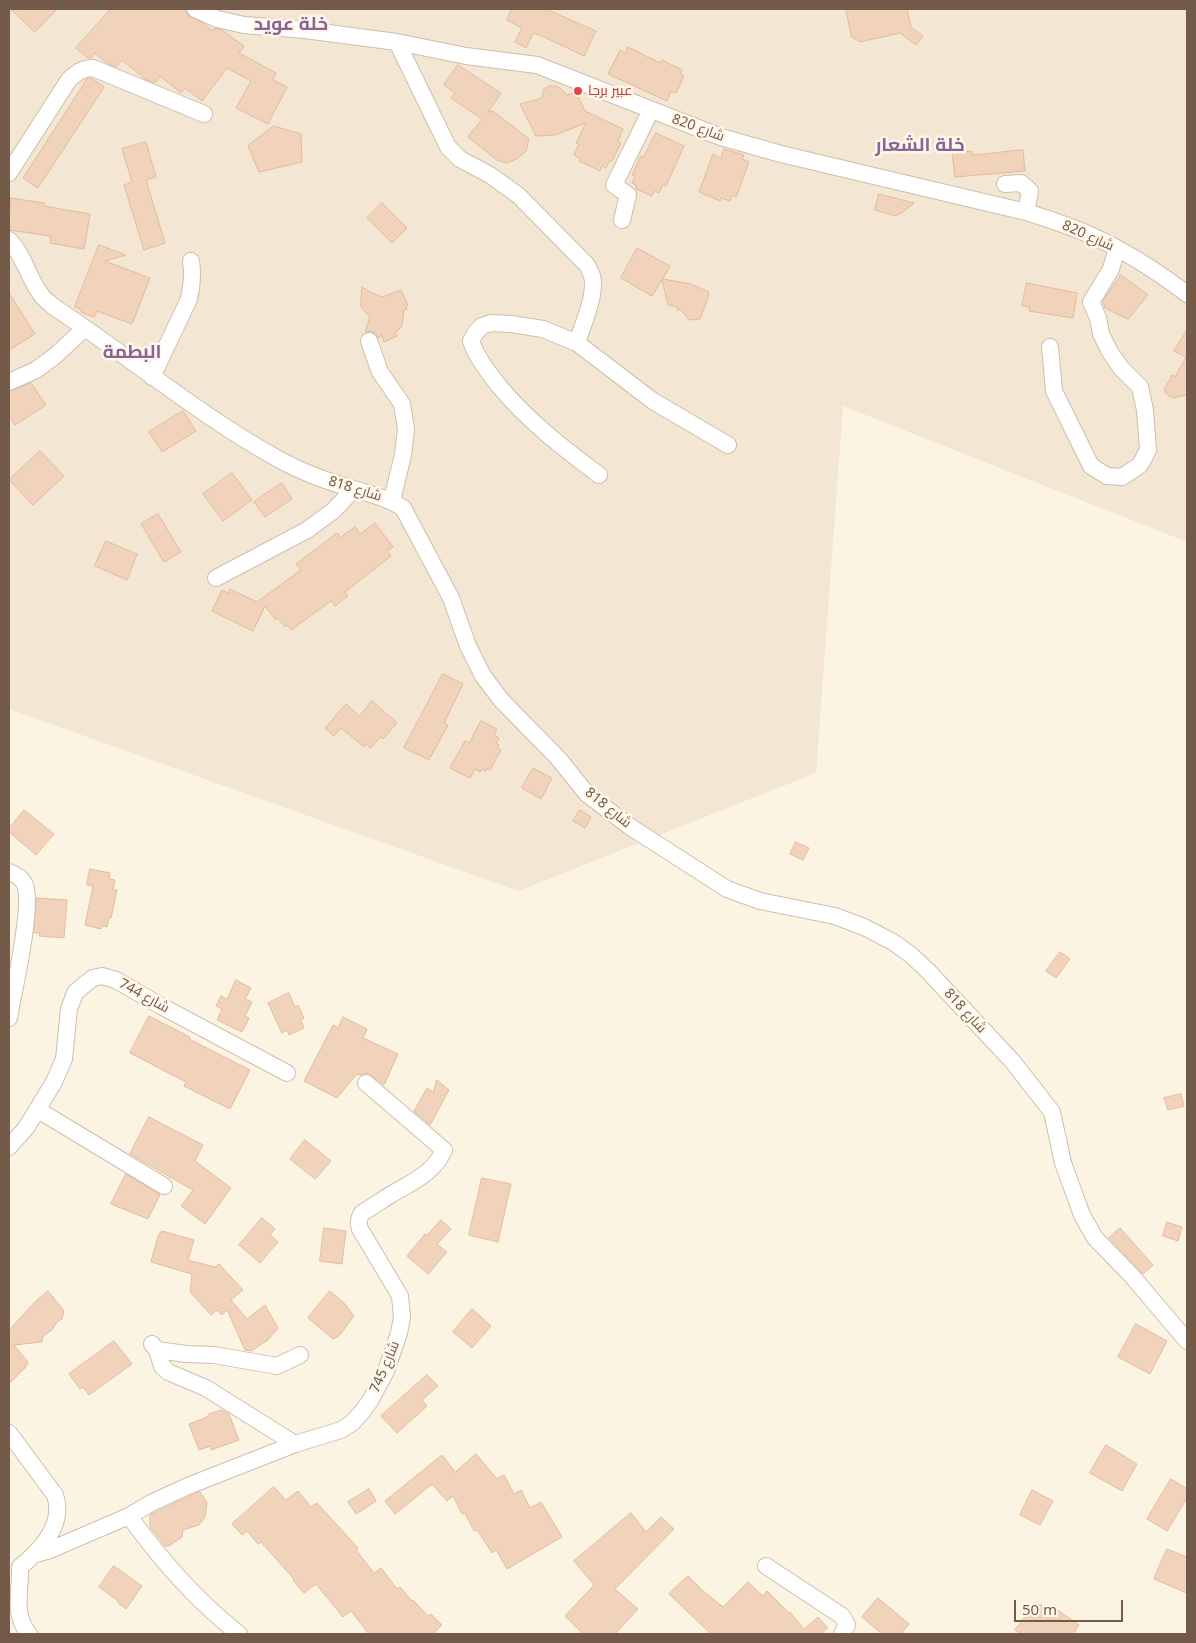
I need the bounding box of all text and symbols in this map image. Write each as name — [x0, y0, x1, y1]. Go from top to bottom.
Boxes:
district label: خلة عويد — [254, 14, 328, 36]
place label: عبير برجا — [588, 83, 632, 99]
marker: عبير برجا — [572, 85, 584, 97]
street label: شارع 820 — [669, 111, 727, 145]
district label: خلة الشعار — [875, 135, 965, 157]
street label: شارع 820 — [1060, 217, 1116, 255]
district label: البطمة — [103, 342, 161, 364]
street label: شارع 818 — [326, 473, 384, 505]
street label: شارع 818 — [581, 784, 635, 832]
street label: شارع 744 — [116, 975, 172, 1017]
street label: شارع 818 — [940, 985, 990, 1037]
street label: شارع 745 — [367, 1339, 403, 1395]
scale bar — [1016, 1590, 1125, 1622]
text: 50 m — [1022, 1599, 1057, 1619]

